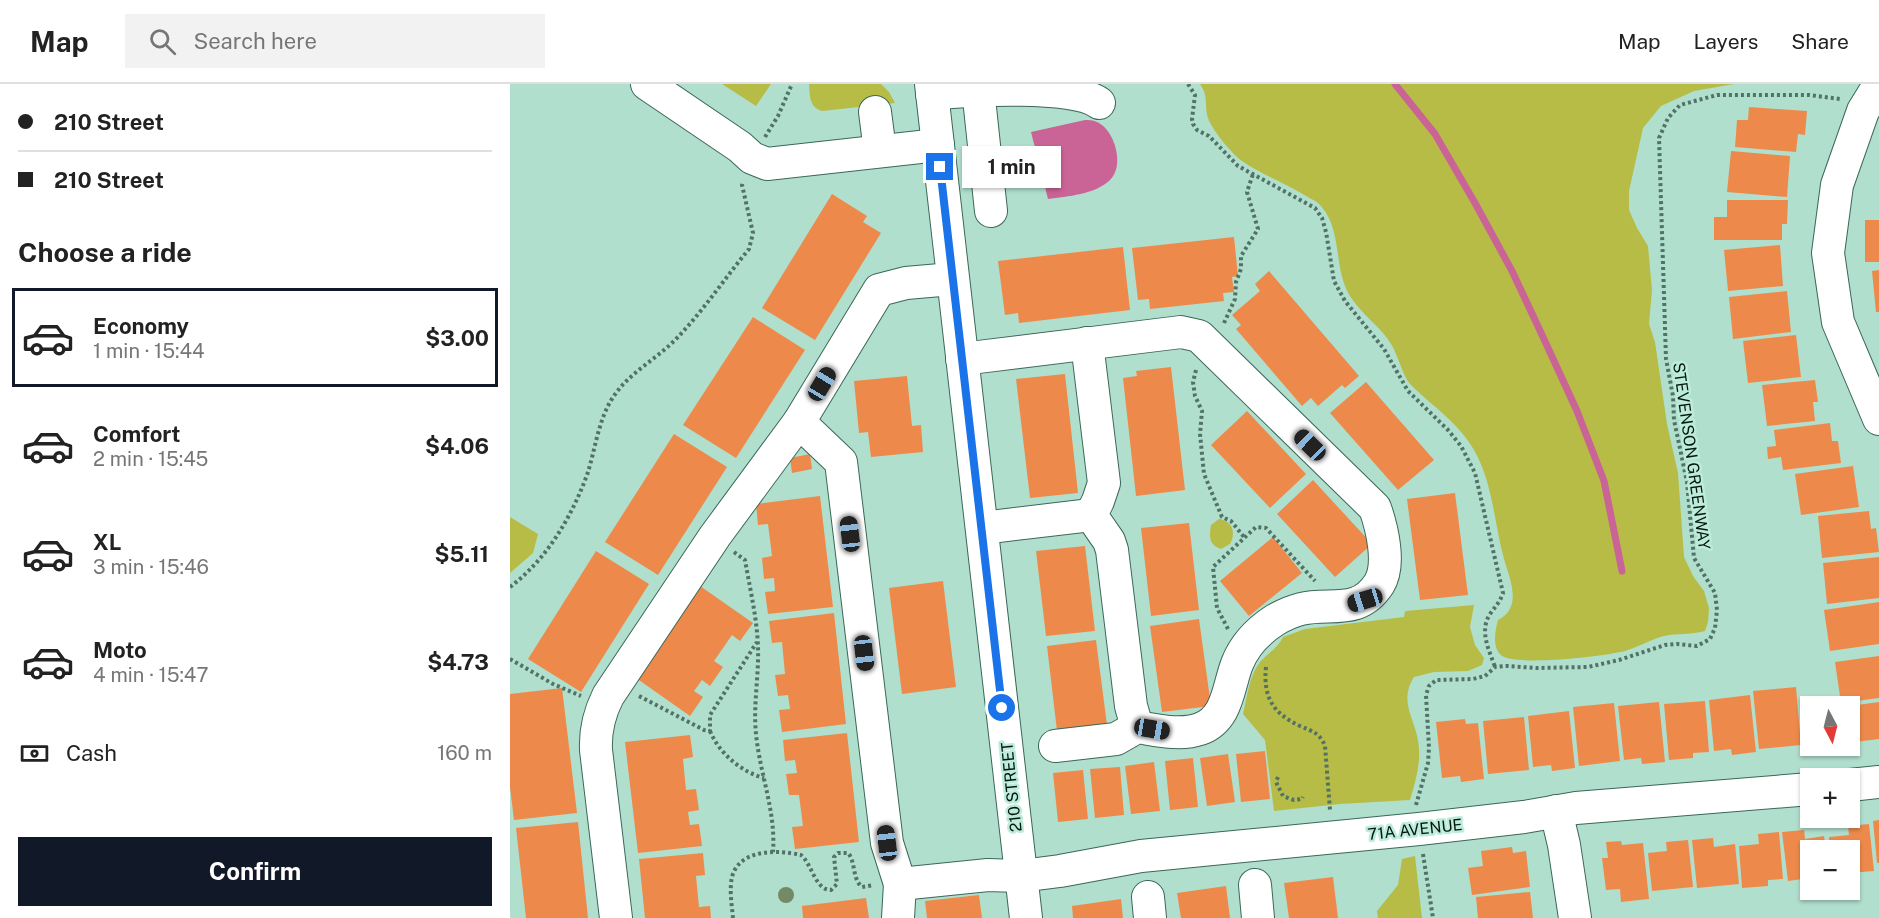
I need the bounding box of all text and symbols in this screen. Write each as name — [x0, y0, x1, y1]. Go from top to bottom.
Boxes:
search box — [125, 14, 545, 68]
text: Map — [30, 25, 89, 58]
icon: search — [146, 25, 179, 58]
text: Search here — [194, 28, 317, 54]
text: Map — [1618, 29, 1661, 54]
text: Layers — [1694, 29, 1758, 54]
text: Share — [1791, 29, 1849, 54]
text: 210 Street — [54, 109, 164, 135]
callout: 1 min — [961, 146, 1060, 188]
route end — [926, 153, 953, 180]
text: 1 min — [987, 155, 1036, 179]
text: 210 Street — [54, 167, 164, 193]
text: Choose a ride — [18, 236, 192, 268]
icon: car — [21, 311, 75, 365]
text: Economy — [93, 313, 189, 339]
text: $3.00 — [425, 325, 489, 351]
text: 1 min · 15:44 — [93, 339, 205, 363]
street label: STEVENSON GREENWAY — [1669, 361, 1714, 551]
car — [805, 364, 839, 404]
icon: car — [21, 419, 75, 473]
text: Comfort — [93, 421, 180, 447]
car — [1291, 426, 1329, 464]
text: $4.06 — [425, 433, 489, 459]
text: 2 min · 15:45 — [93, 447, 208, 471]
car — [839, 515, 861, 553]
icon: car — [21, 527, 75, 581]
text: XL — [93, 529, 121, 555]
text: $5.11 — [434, 541, 489, 567]
text: 3 min · 15:46 — [93, 555, 209, 579]
car — [1345, 586, 1385, 614]
car — [853, 634, 875, 672]
icon: car — [21, 635, 75, 689]
text: Moto — [93, 637, 147, 663]
text: $4.73 — [427, 649, 489, 675]
text: 4 min · 15:47 — [93, 663, 208, 687]
route start — [988, 694, 1015, 721]
north arrow — [1800, 696, 1860, 756]
map controls — [1800, 696, 1860, 900]
car — [1133, 717, 1171, 741]
icon: cash — [18, 737, 51, 770]
text: Cash — [66, 740, 117, 766]
text: 160 m — [437, 741, 492, 765]
street label: 210 STREET — [997, 741, 1026, 833]
button: + — [1800, 768, 1860, 828]
street label: 71A AVENUE — [1367, 815, 1463, 844]
car — [876, 824, 898, 862]
button: Confirm — [18, 837, 492, 906]
button: − — [1800, 840, 1860, 900]

